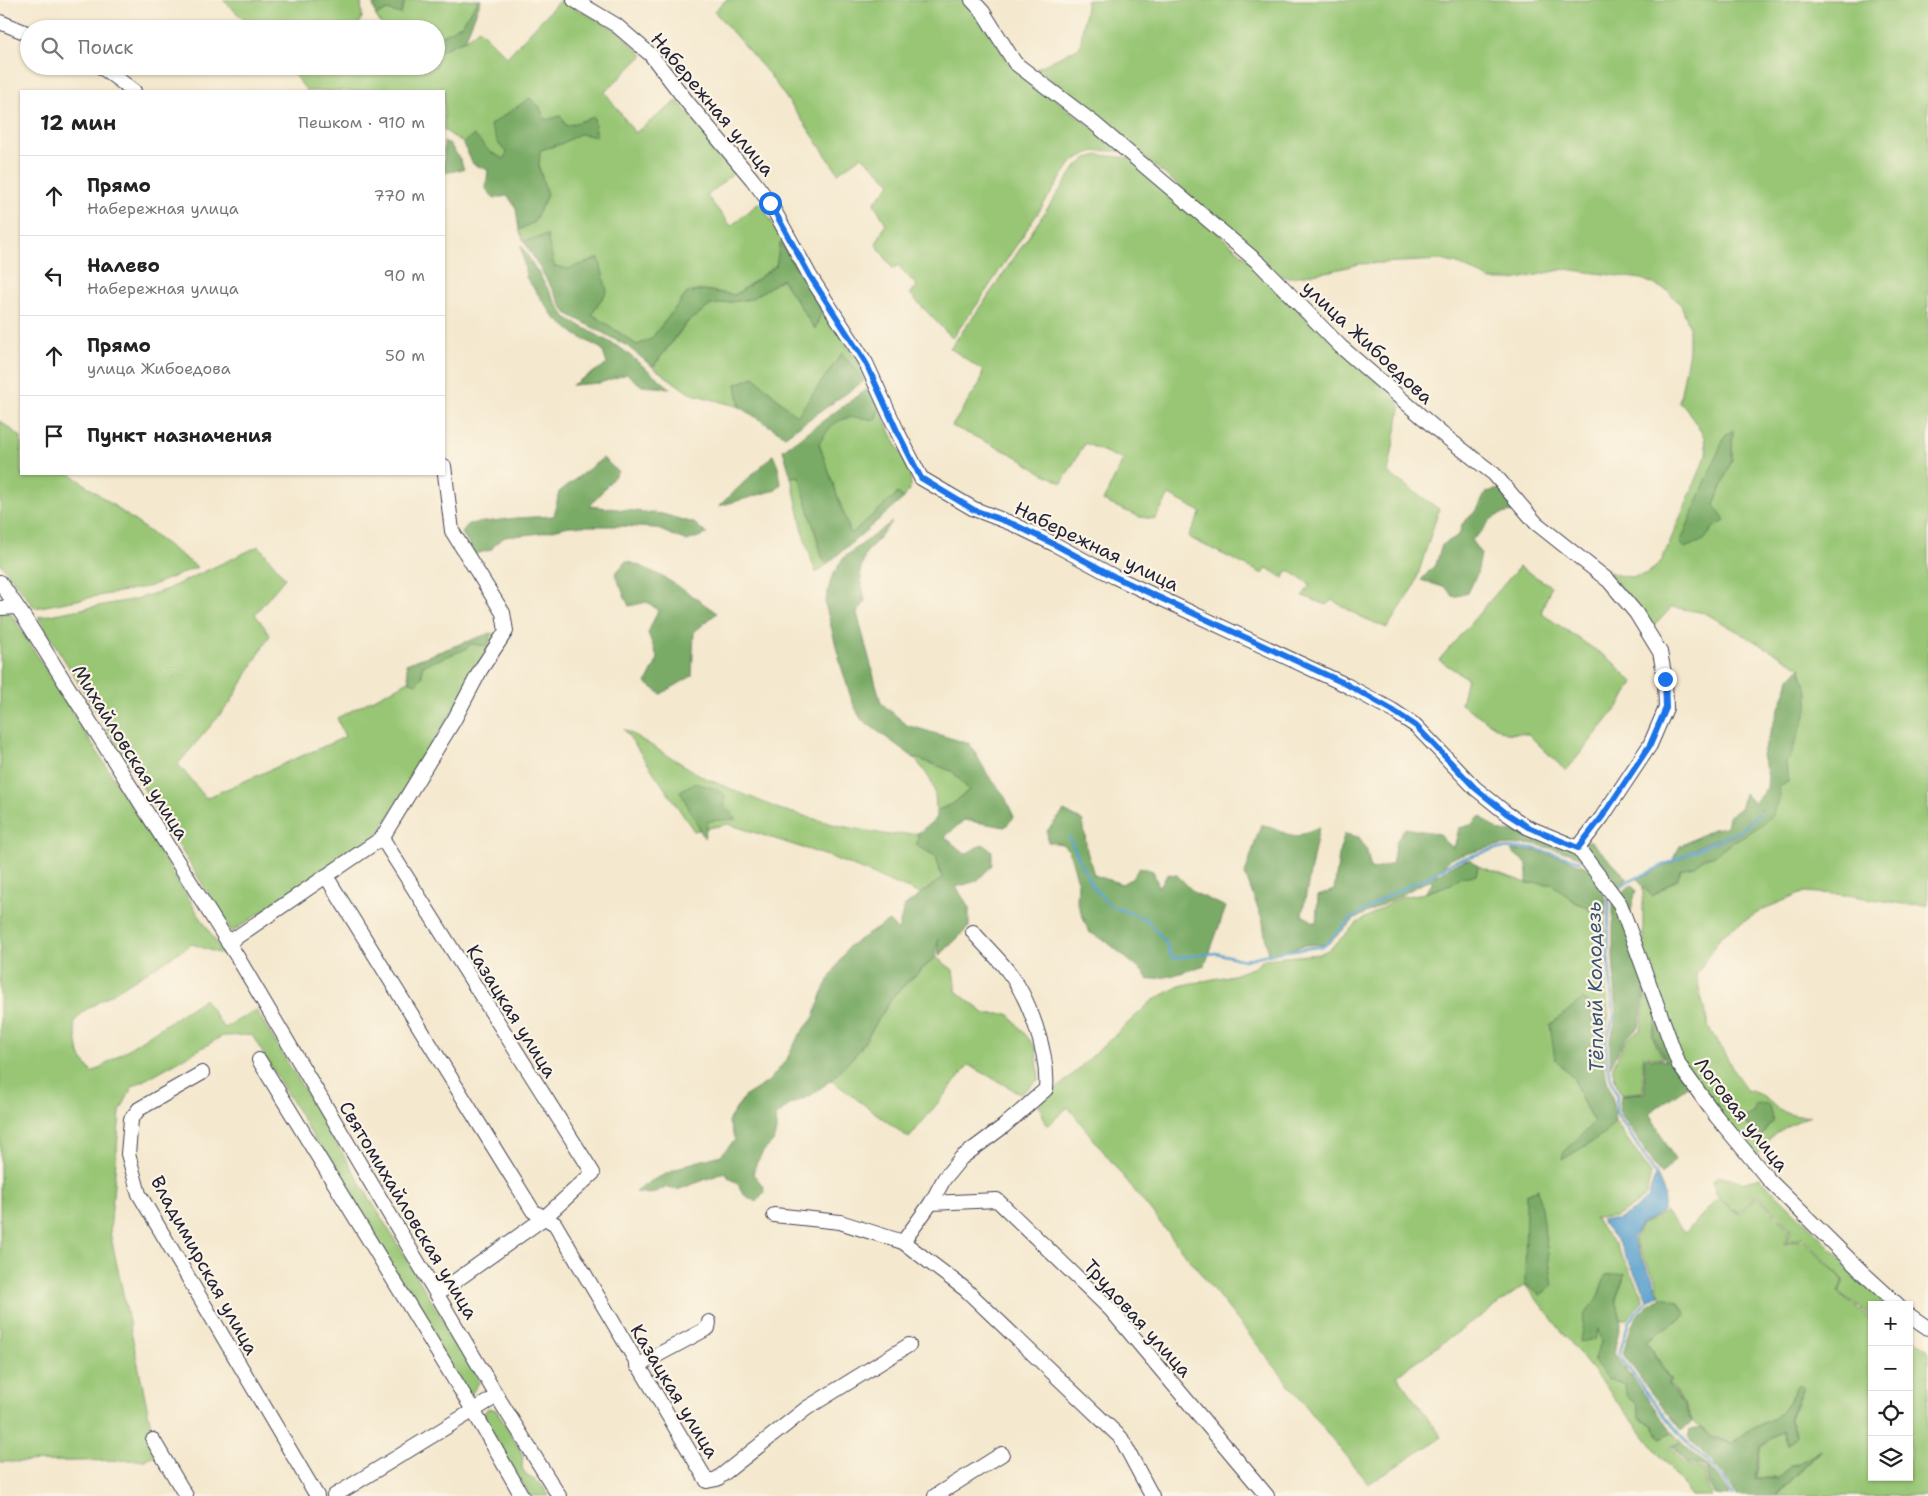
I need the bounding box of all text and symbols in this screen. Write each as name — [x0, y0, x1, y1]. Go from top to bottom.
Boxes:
search box — [20, 20, 445, 75]
street label: Набережная улица — [645, 27, 780, 182]
icon: search — [38, 34, 66, 62]
text: Поиск — [78, 35, 133, 60]
text: 12 мин — [40, 109, 116, 137]
text: Пешком · 910 m — [298, 112, 425, 133]
text: Прямо — [87, 173, 151, 198]
icon: ahead — [40, 182, 68, 210]
text: 770 m — [373, 185, 425, 206]
route start — [759, 192, 782, 215]
text: Набережная улица — [87, 198, 239, 219]
text: Налево — [87, 253, 160, 278]
icon: left — [40, 262, 68, 290]
text: 90 m — [384, 265, 425, 286]
street label: улица Жибоедова — [1297, 275, 1439, 410]
text: Набережная улица — [87, 278, 239, 299]
text: Прямо — [87, 333, 151, 358]
icon: ahead — [40, 342, 68, 370]
text: 50 m — [385, 345, 425, 366]
text: улица Жибоедова — [87, 358, 231, 379]
icon: arrive — [40, 422, 68, 450]
text: Пункт назначения — [87, 423, 272, 448]
street label: Набережная улица — [1010, 496, 1183, 597]
street label: Михайловская улица — [66, 660, 195, 845]
route end — [1654, 668, 1677, 691]
water label: Тёплый Колодезь — [1581, 901, 1609, 1073]
street label: Казацкая улица — [461, 940, 563, 1083]
street label: Логовая улица — [1689, 1052, 1794, 1177]
street label: Святомихайловская улица — [333, 1097, 484, 1324]
street label: Владимирская улица — [145, 1171, 264, 1359]
street label: Трудовая улица — [1078, 1254, 1197, 1383]
map controls — [1868, 1301, 1913, 1481]
button: + — [1868, 1301, 1913, 1346]
street label: Казацкая улица — [625, 1319, 725, 1463]
button: − — [1868, 1346, 1913, 1391]
button: locate — [1868, 1391, 1913, 1436]
button: layers — [1868, 1436, 1913, 1481]

